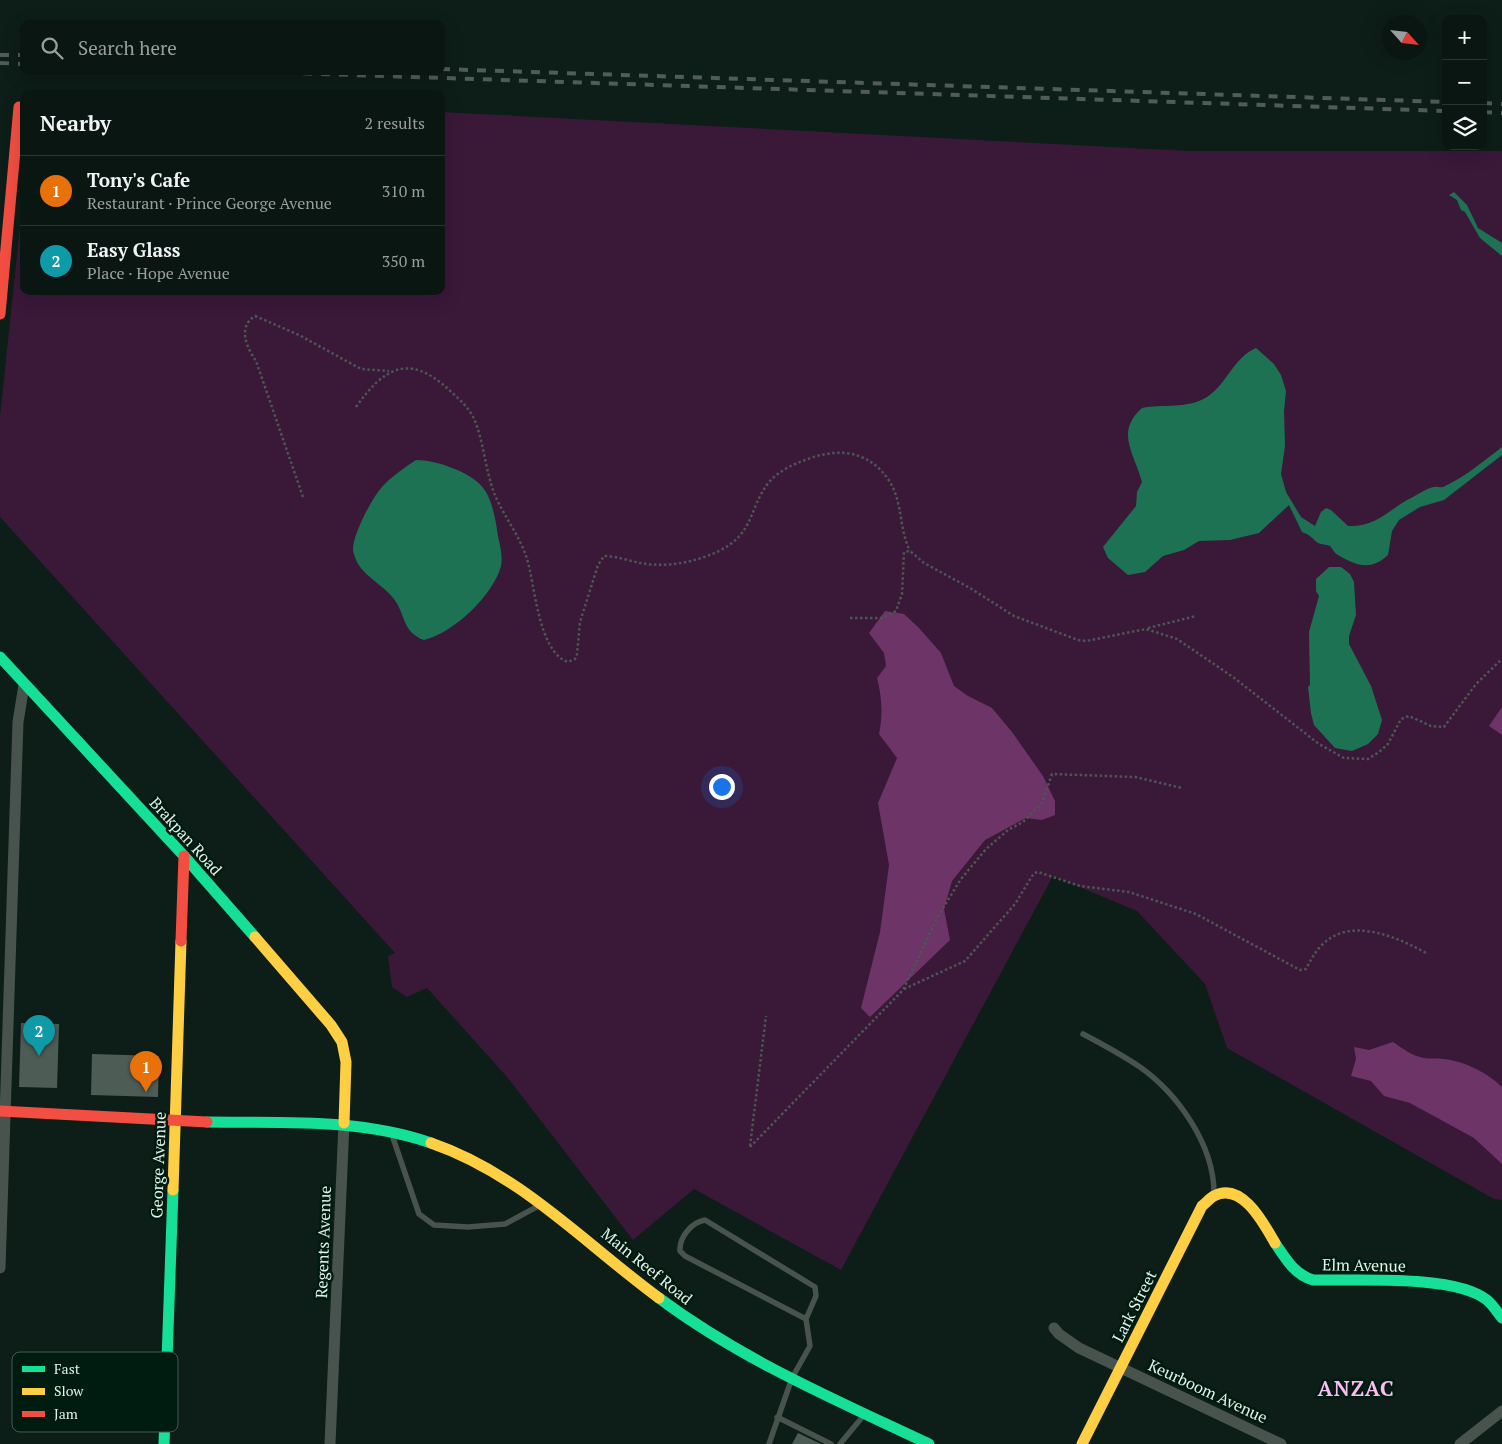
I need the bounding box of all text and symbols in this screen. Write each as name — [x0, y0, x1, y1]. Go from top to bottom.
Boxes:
north arrow — [1382, 15, 1427, 60]
map controls — [1442, 15, 1487, 150]
button: + — [1442, 15, 1487, 60]
search box — [20, 20, 445, 75]
icon: search — [38, 34, 66, 62]
text: Search here — [78, 35, 177, 60]
button: − — [1442, 60, 1487, 105]
button: layers — [1442, 105, 1487, 150]
text: Nearby — [40, 109, 111, 137]
text: 2 results — [365, 112, 425, 134]
text: Tony's Cafe — [87, 167, 190, 192]
text: 1 — [51, 180, 61, 202]
text: 310 m — [382, 180, 425, 202]
text: Restaurant · Prince George Avenue — [87, 192, 332, 214]
text: Easy Glass — [87, 237, 180, 262]
text: 2 — [51, 250, 61, 272]
text: 350 m — [382, 250, 425, 272]
text: Place · Hope Avenue — [87, 262, 230, 284]
your location — [709, 774, 735, 800]
street label: Brakpan Road — [145, 792, 227, 880]
pin: 2 — [23, 1015, 55, 1056]
pin: 1 — [130, 1051, 162, 1092]
street label: George Avenue — [145, 1111, 171, 1219]
street label: Regents Avenue — [310, 1185, 336, 1299]
street label: Main Reef Road — [597, 1222, 697, 1310]
street label: Elm Avenue — [1322, 1253, 1406, 1277]
street label: Lark Street — [1107, 1266, 1161, 1346]
legend — [12, 1352, 178, 1432]
street label: Keurboom Avenue — [1145, 1354, 1271, 1428]
text: Fast — [54, 1359, 81, 1378]
district label: ANZAC — [1317, 1374, 1395, 1402]
text: Slow — [54, 1381, 84, 1400]
text: Jam — [54, 1404, 78, 1423]

